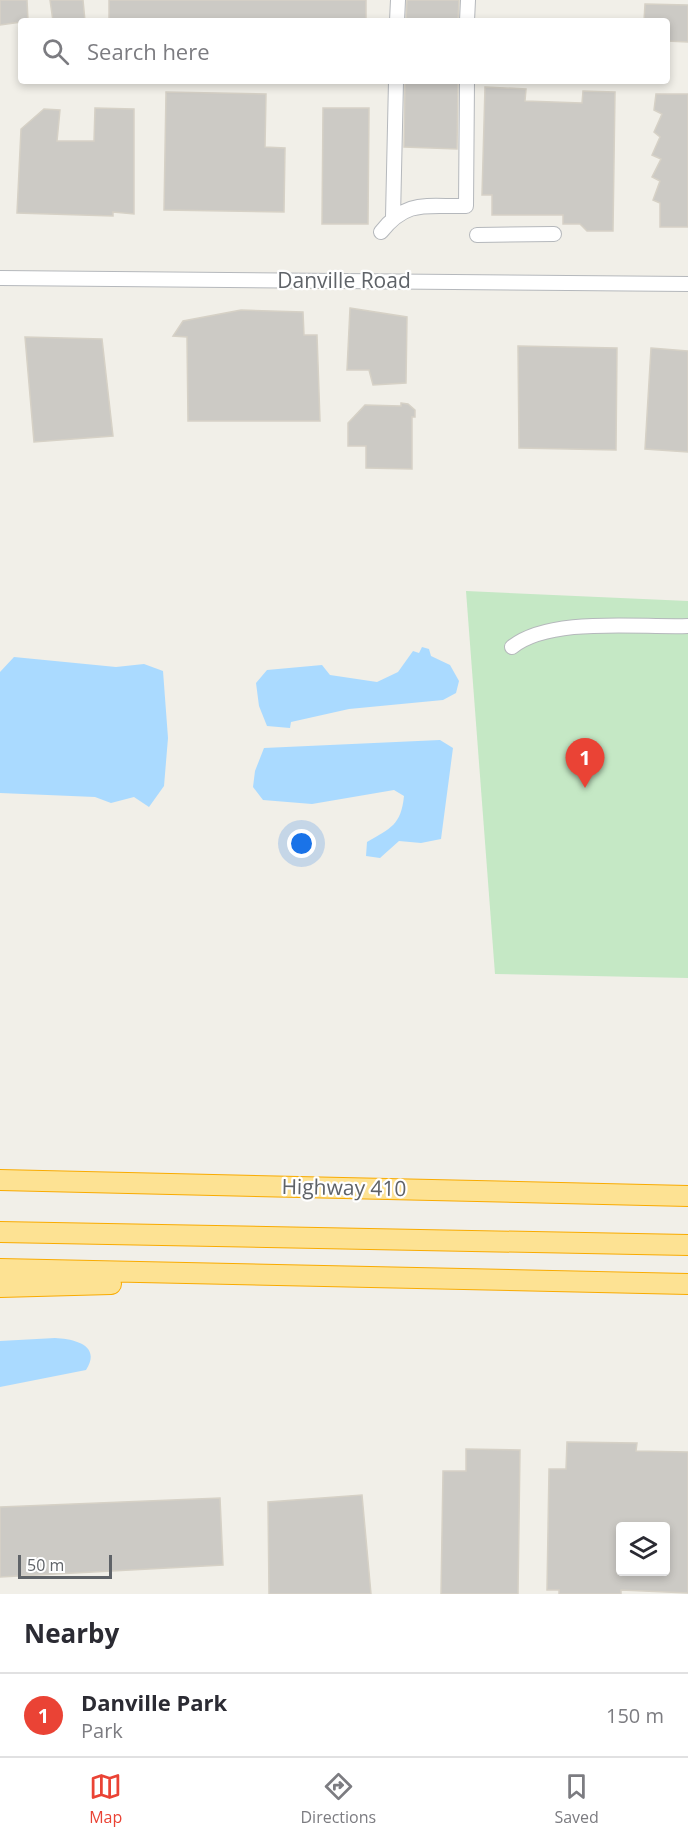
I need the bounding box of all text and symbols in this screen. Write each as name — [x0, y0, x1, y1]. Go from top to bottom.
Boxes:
search box — [18, 18, 670, 84]
icon: search — [39, 35, 72, 68]
text: Search here — [87, 36, 210, 66]
street label: Danville Road — [277, 266, 411, 294]
pin: 1 — [566, 738, 604, 788]
your location — [287, 829, 316, 858]
street label: Highway 410 — [281, 1172, 407, 1202]
map controls — [616, 1522, 670, 1576]
button: layers — [616, 1522, 670, 1576]
scale bar — [18, 1552, 112, 1580]
text: 50 m — [27, 1554, 64, 1576]
text: Nearby — [24, 1615, 119, 1651]
text: Danville Park — [81, 1687, 227, 1717]
text: 1 — [38, 1702, 49, 1729]
text: 150 m — [606, 1702, 664, 1729]
text: Park — [81, 1717, 123, 1744]
tab: Map — [89, 1770, 122, 1828]
tab: Directions — [301, 1770, 376, 1828]
tab: Saved — [554, 1770, 599, 1828]

